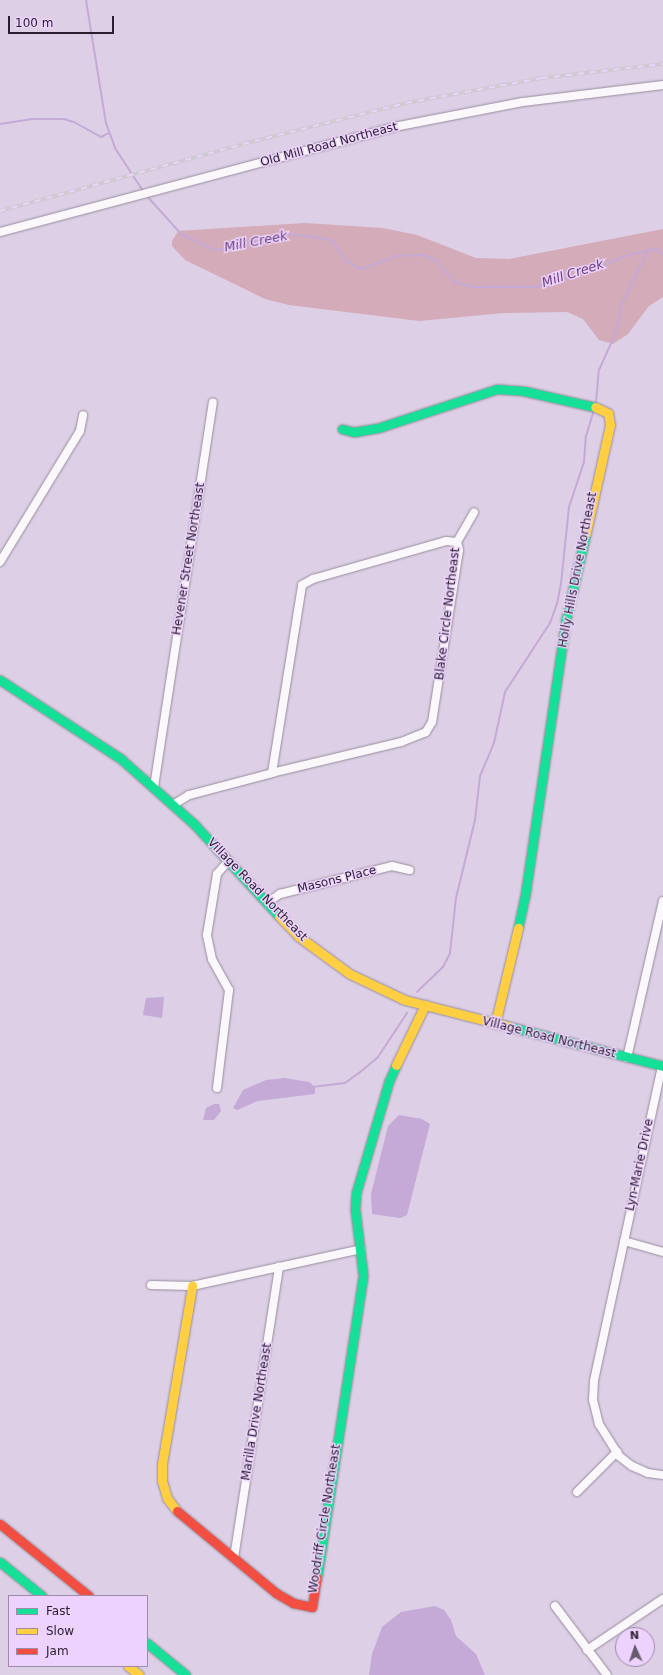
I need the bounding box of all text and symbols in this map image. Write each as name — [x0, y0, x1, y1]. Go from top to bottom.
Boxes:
scale bar — [10, 8, 116, 34]
text: 100 m — [15, 16, 53, 30]
street label: Old Mill Road Northeast — [259, 120, 399, 170]
water label: Mill Creek — [223, 228, 289, 256]
water label: Mill Creek — [540, 257, 606, 291]
street label: Hevener Street Northeast — [170, 482, 208, 636]
street label: Holly Hills Drive Northeast — [556, 491, 600, 649]
street label: Blake Circle Northeast — [433, 547, 463, 681]
street label: Village Road Northeast — [204, 836, 310, 944]
street label: Masons Place — [296, 863, 378, 897]
street label: Village Road Northeast — [481, 1014, 617, 1062]
street label: Lyn-Marie Drive — [623, 1118, 657, 1212]
street label: Marilla Drive Northeast — [239, 1342, 275, 1482]
street label: Woodriff Circle Northeast — [306, 1444, 344, 1594]
legend — [8, 1595, 148, 1667]
text: Fast — [46, 1604, 70, 1618]
text: Slow — [46, 1624, 74, 1638]
north arrow — [615, 1627, 655, 1667]
text: N — [629, 1629, 639, 1642]
text: Jam — [46, 1644, 69, 1658]

